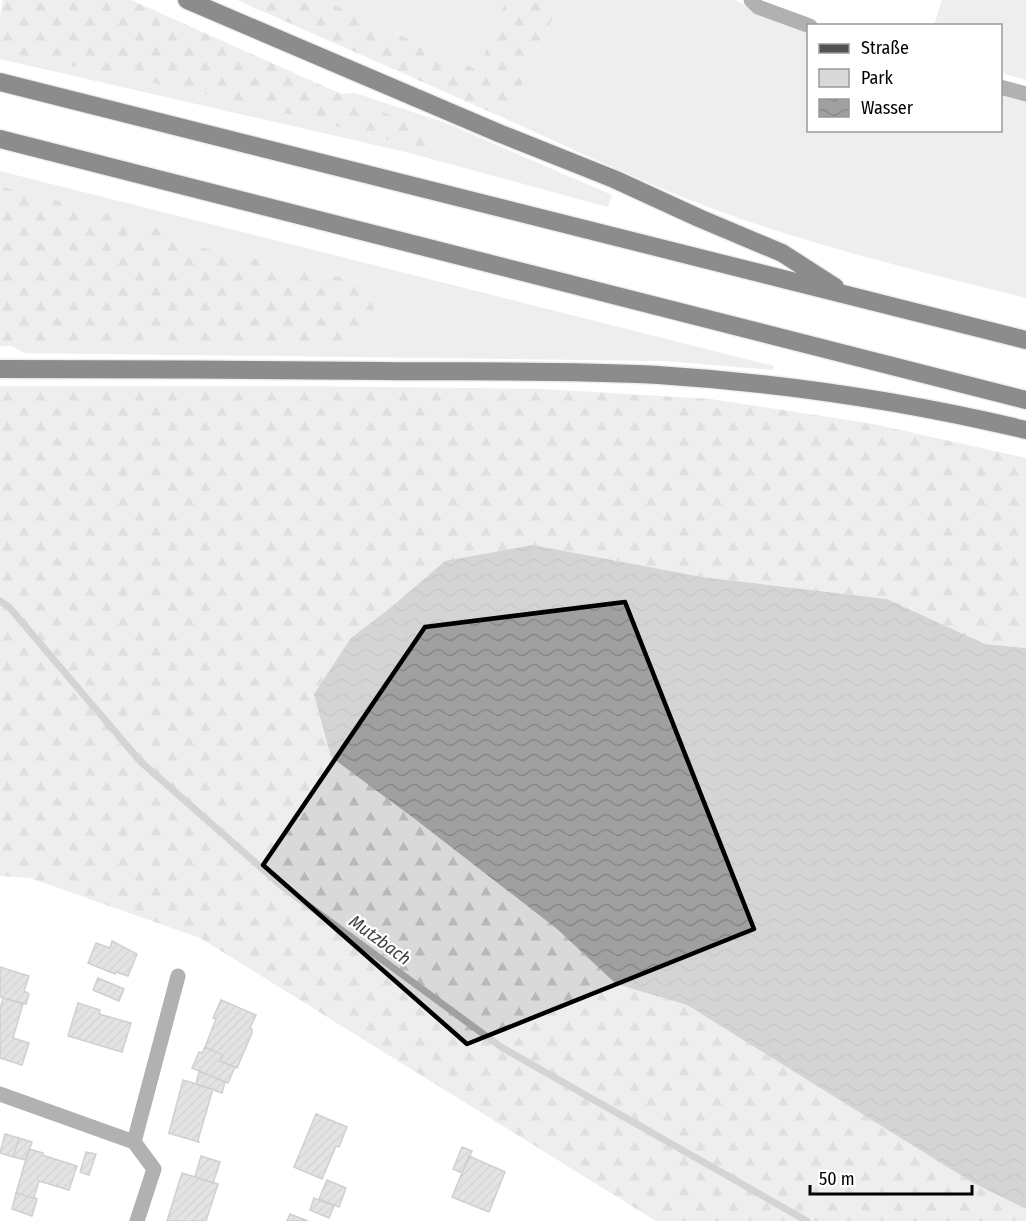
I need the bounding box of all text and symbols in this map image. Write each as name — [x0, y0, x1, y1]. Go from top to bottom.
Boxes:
legend — [807, 24, 1002, 132]
text: Straße — [861, 37, 909, 59]
text: Park — [861, 67, 894, 89]
text: Wasser — [861, 97, 914, 119]
water label: Mutzbach — [345, 910, 415, 970]
scale bar — [810, 1158, 972, 1196]
text: 50 m — [819, 1168, 855, 1190]

